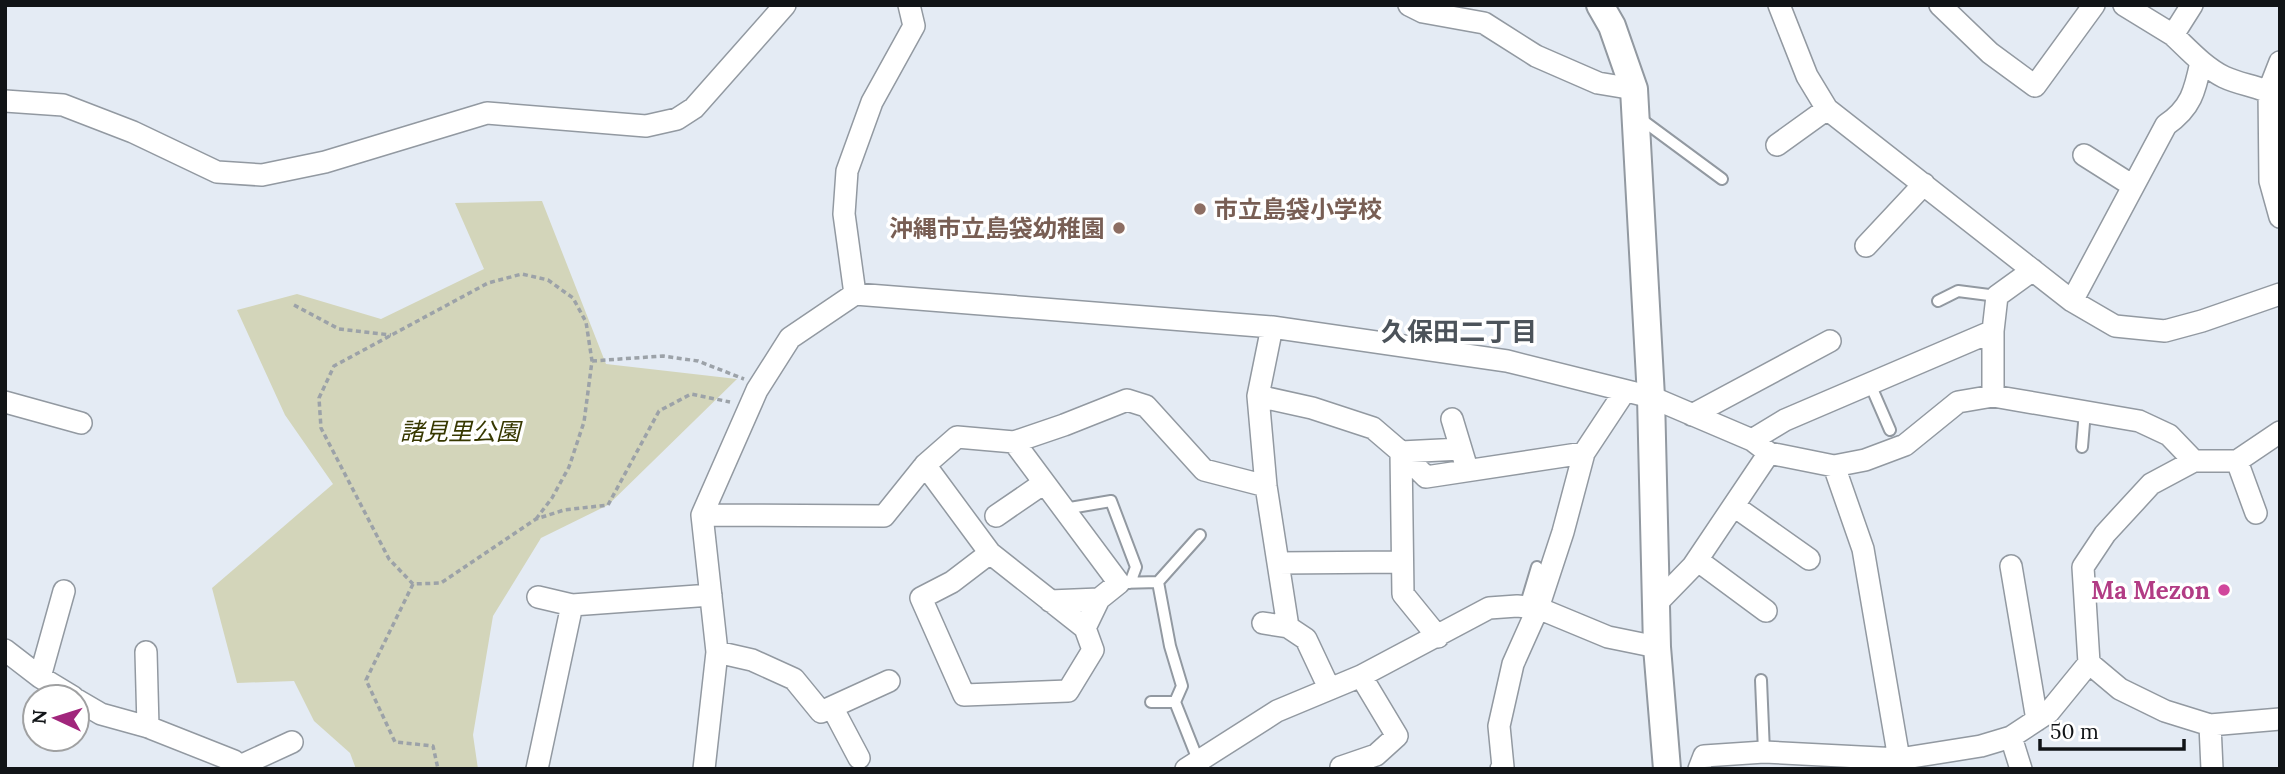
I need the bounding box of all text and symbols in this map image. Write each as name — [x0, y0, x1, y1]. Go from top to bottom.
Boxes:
place label: 市立島袋小学校 — [1214, 194, 1382, 225]
marker: 市立島袋小学校 — [1192, 201, 1208, 217]
place label: 沖縄市立島袋幼稚園 — [889, 213, 1105, 244]
marker: 沖縄市立島袋幼稚園 — [1111, 220, 1127, 236]
district label: 久保田二丁目 — [1381, 315, 1537, 348]
park label: 諸見里公園 — [400, 416, 523, 447]
place label: Ma Mezon — [2091, 575, 2210, 606]
marker: Ma Mezon — [2216, 582, 2232, 598]
north arrow — [21, 683, 91, 753]
text: N — [27, 708, 52, 725]
scale bar — [2040, 708, 2184, 752]
text: 50 m — [2050, 718, 2099, 745]

